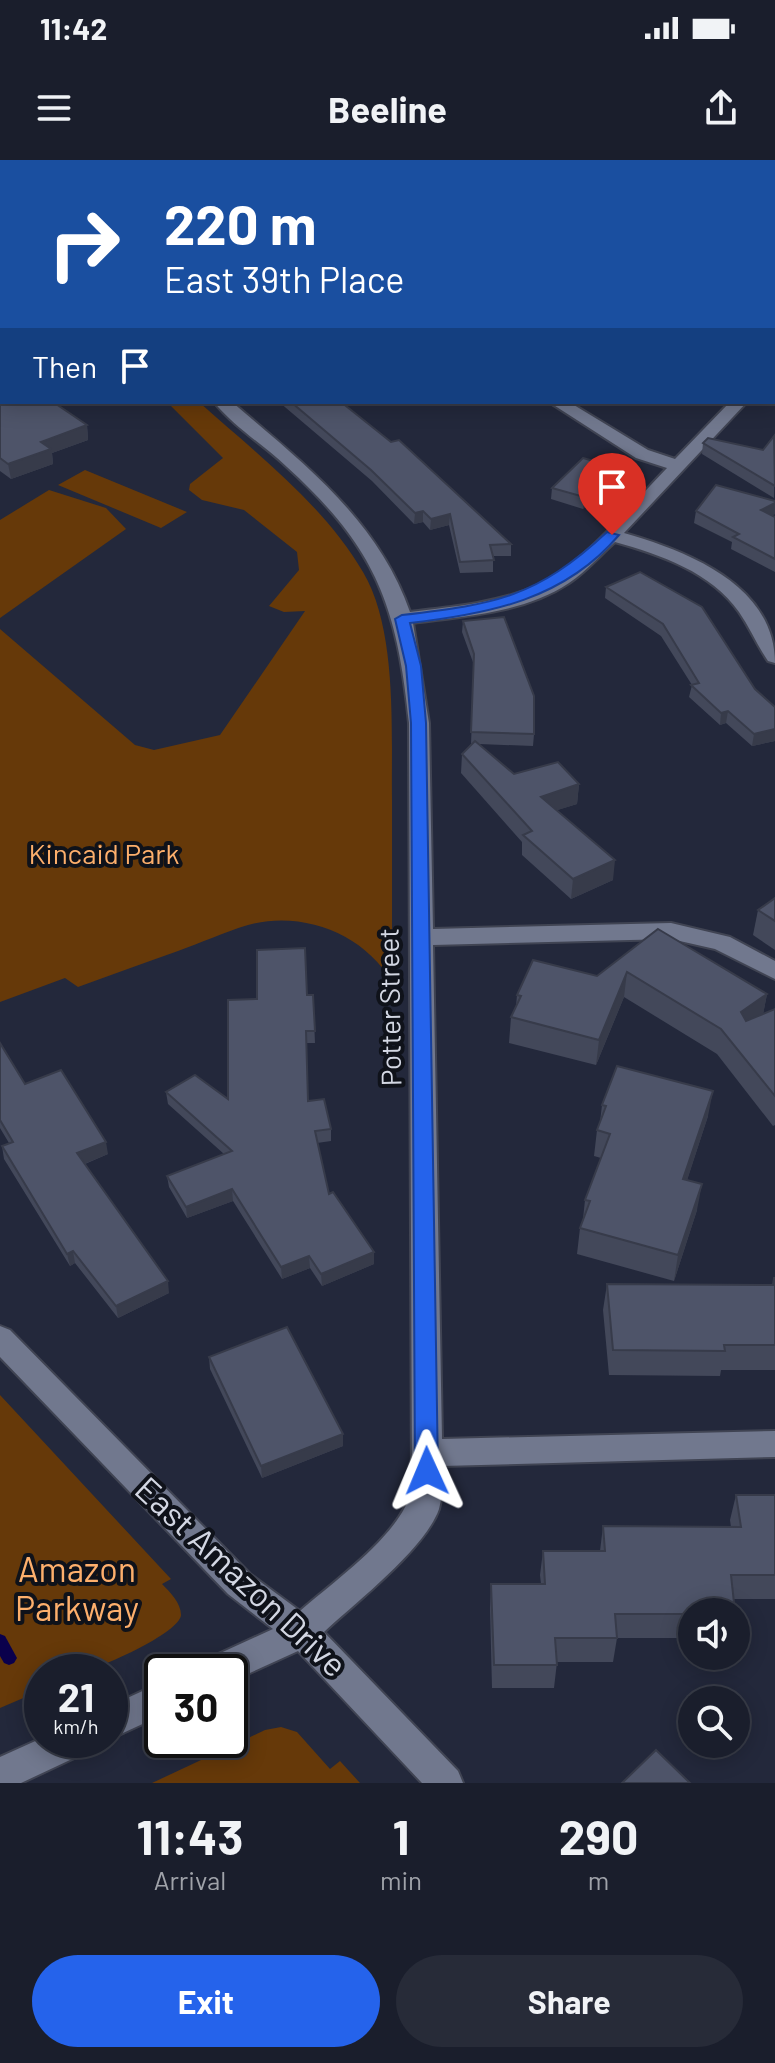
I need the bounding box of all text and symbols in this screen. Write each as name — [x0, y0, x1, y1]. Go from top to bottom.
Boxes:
text: 11:42 — [40, 10, 107, 46]
icon: menu — [32, 86, 76, 130]
icon: share — [699, 86, 743, 130]
text: Beeline — [328, 87, 447, 130]
text: 220 m — [164, 189, 317, 256]
icon: right — [32, 192, 136, 296]
text: East 39th Place — [164, 257, 405, 300]
icon: arrive — [113, 344, 157, 388]
text: Then — [32, 348, 97, 384]
pin — [578, 453, 646, 535]
icon: arrive — [590, 465, 634, 509]
park label: Kincaid Park — [28, 836, 180, 870]
street label: Potter Street — [371, 928, 407, 1086]
position arrow — [385, 1429, 469, 1513]
street label: East Amazon Drive — [128, 1467, 356, 1684]
park label: Amazon Parkway — [15, 1548, 139, 1628]
map controls — [678, 1598, 750, 1758]
button: sound — [678, 1598, 750, 1670]
speed limit sign: 30 — [144, 1654, 248, 1758]
text: 21 — [58, 1672, 94, 1720]
button: search — [678, 1686, 750, 1758]
text: km/h — [53, 1714, 99, 1738]
text: 11:43 — [137, 1807, 243, 1865]
text: 1 — [393, 1807, 410, 1865]
text: 290 — [559, 1807, 638, 1865]
text: Arrival — [154, 1864, 226, 1895]
text: min — [380, 1864, 422, 1895]
text: m — [588, 1864, 609, 1895]
button: Exit — [32, 1955, 380, 2047]
button: Share — [396, 1955, 743, 2047]

